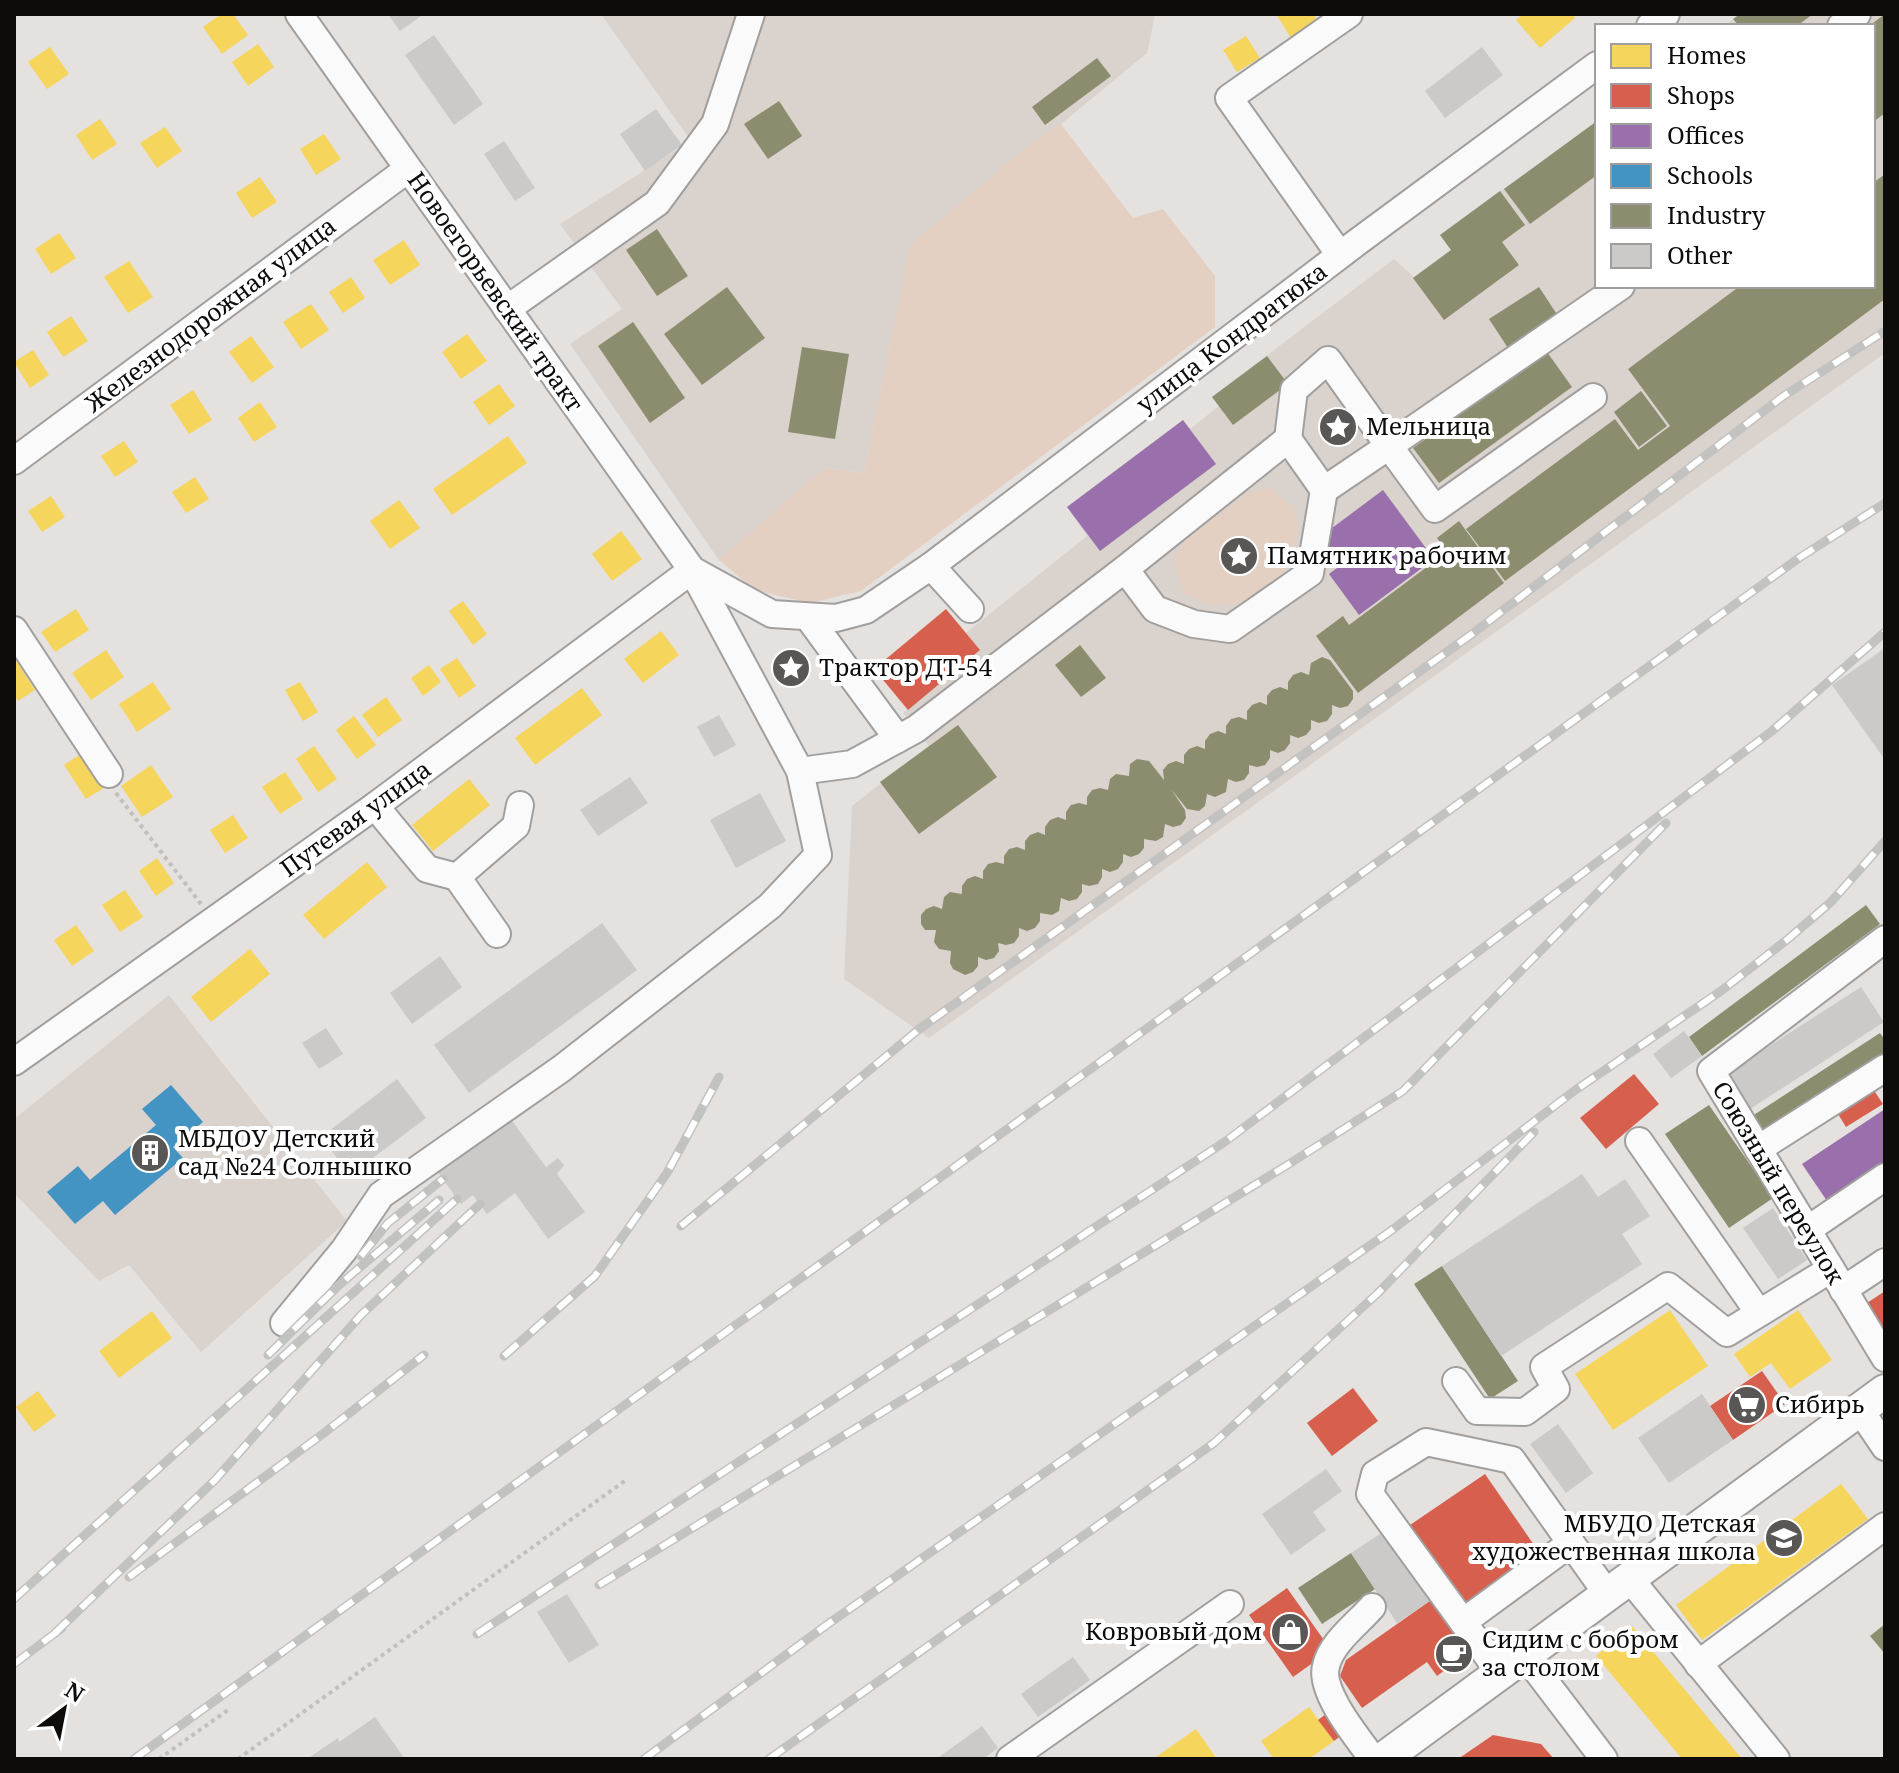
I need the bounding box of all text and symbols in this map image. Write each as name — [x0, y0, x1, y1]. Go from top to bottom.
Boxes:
legend — [1595, 24, 1875, 288]
text: Homes — [1667, 38, 1746, 71]
text: Shops — [1667, 78, 1735, 111]
text: Offices — [1667, 118, 1744, 151]
text: Schools — [1667, 158, 1753, 191]
street label: Новоегорьевский тракт — [401, 165, 592, 418]
text: Industry — [1667, 198, 1766, 231]
street label: Железнодорожная улица — [77, 209, 342, 420]
text: Other — [1667, 238, 1733, 271]
street label: улица Кондратюка — [1129, 254, 1333, 420]
place icon: Мельница — [1317, 406, 1359, 448]
place label: Мельница — [1366, 409, 1491, 442]
place icon: Памятник рабочим — [1218, 535, 1260, 577]
place label: Памятник рабочим — [1267, 538, 1506, 571]
place icon: Трактор ДТ-54 — [770, 647, 812, 689]
place label: Трактор ДТ-54 — [819, 650, 993, 683]
street label: Путевая улица — [273, 752, 437, 884]
street label: Союзный переулок — [1706, 1075, 1853, 1291]
place label: МБДОУ Детский сад №24 Солнышко — [178, 1121, 412, 1182]
building icon: МБДОУ Детский сад №24 Солнышко — [129, 1132, 171, 1174]
supermarket icon: Сибирь — [1726, 1384, 1768, 1426]
place label: Сибирь — [1775, 1387, 1864, 1420]
place label: МБУДО Детская художественная школа — [1472, 1506, 1756, 1567]
school or university icon: МБУДО Детская художественная школа — [1763, 1517, 1805, 1559]
shop icon: Ковровый дом — [1269, 1611, 1311, 1653]
place label: Ковровый дом — [1085, 1614, 1262, 1647]
place label: Сидим с бобром за столом — [1482, 1622, 1679, 1683]
cafe icon: Сидим с бобром за столом — [1433, 1633, 1475, 1675]
north arrow — [24, 1669, 104, 1749]
text: N — [60, 1674, 90, 1709]

